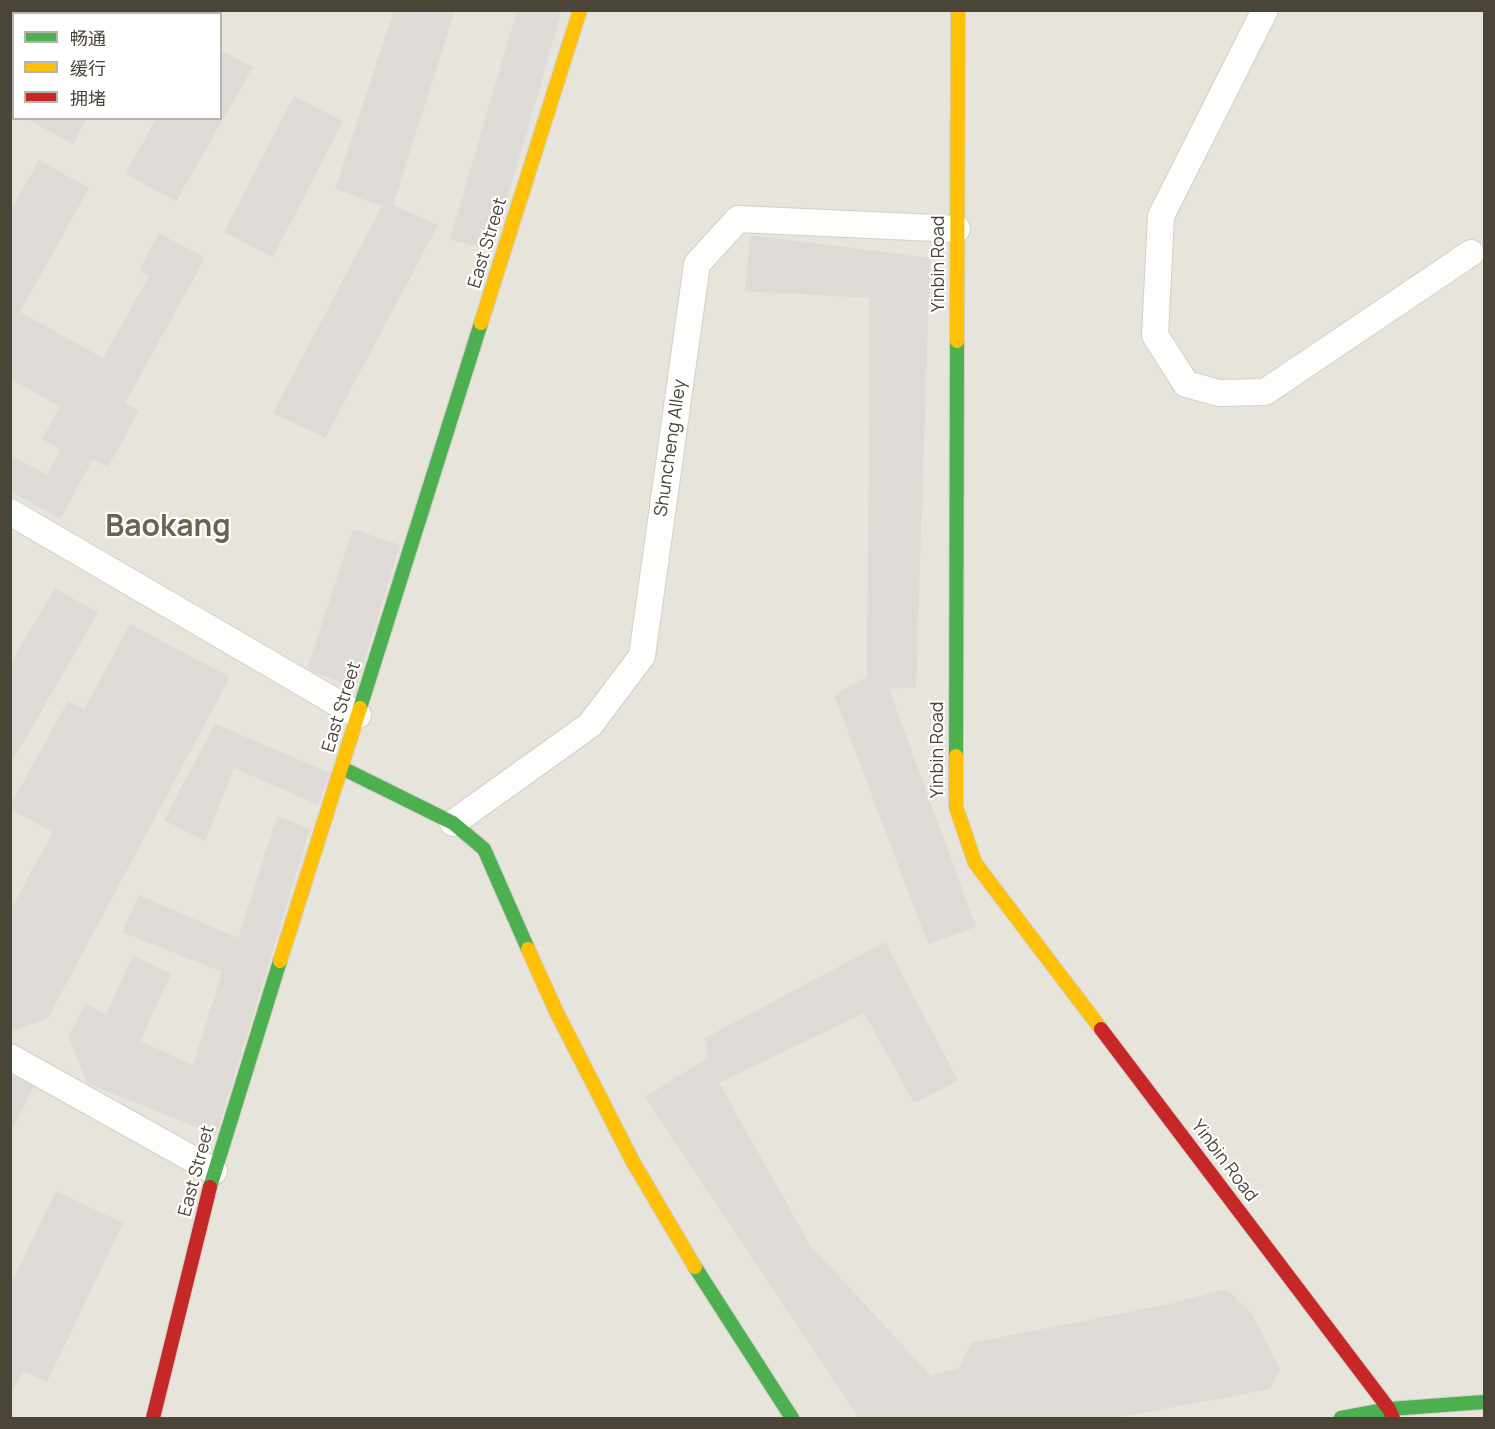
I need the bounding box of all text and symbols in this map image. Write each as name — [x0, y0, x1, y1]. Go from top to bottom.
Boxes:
legend — [12, 12, 222, 120]
text: 畅通 — [70, 26, 106, 50]
text: 缓行 — [70, 56, 106, 80]
text: 拥堵 — [70, 86, 106, 110]
street label: East Street — [464, 195, 512, 291]
street label: Yinbin Road — [928, 216, 950, 312]
street label: Shuncheng Alley — [651, 378, 691, 518]
district label: Baokang — [105, 510, 231, 546]
street label: East Street — [318, 659, 366, 755]
street label: Yinbin Road — [927, 702, 949, 798]
street label: Yinbin Road — [1186, 1116, 1262, 1206]
street label: East Street — [174, 1123, 220, 1219]

